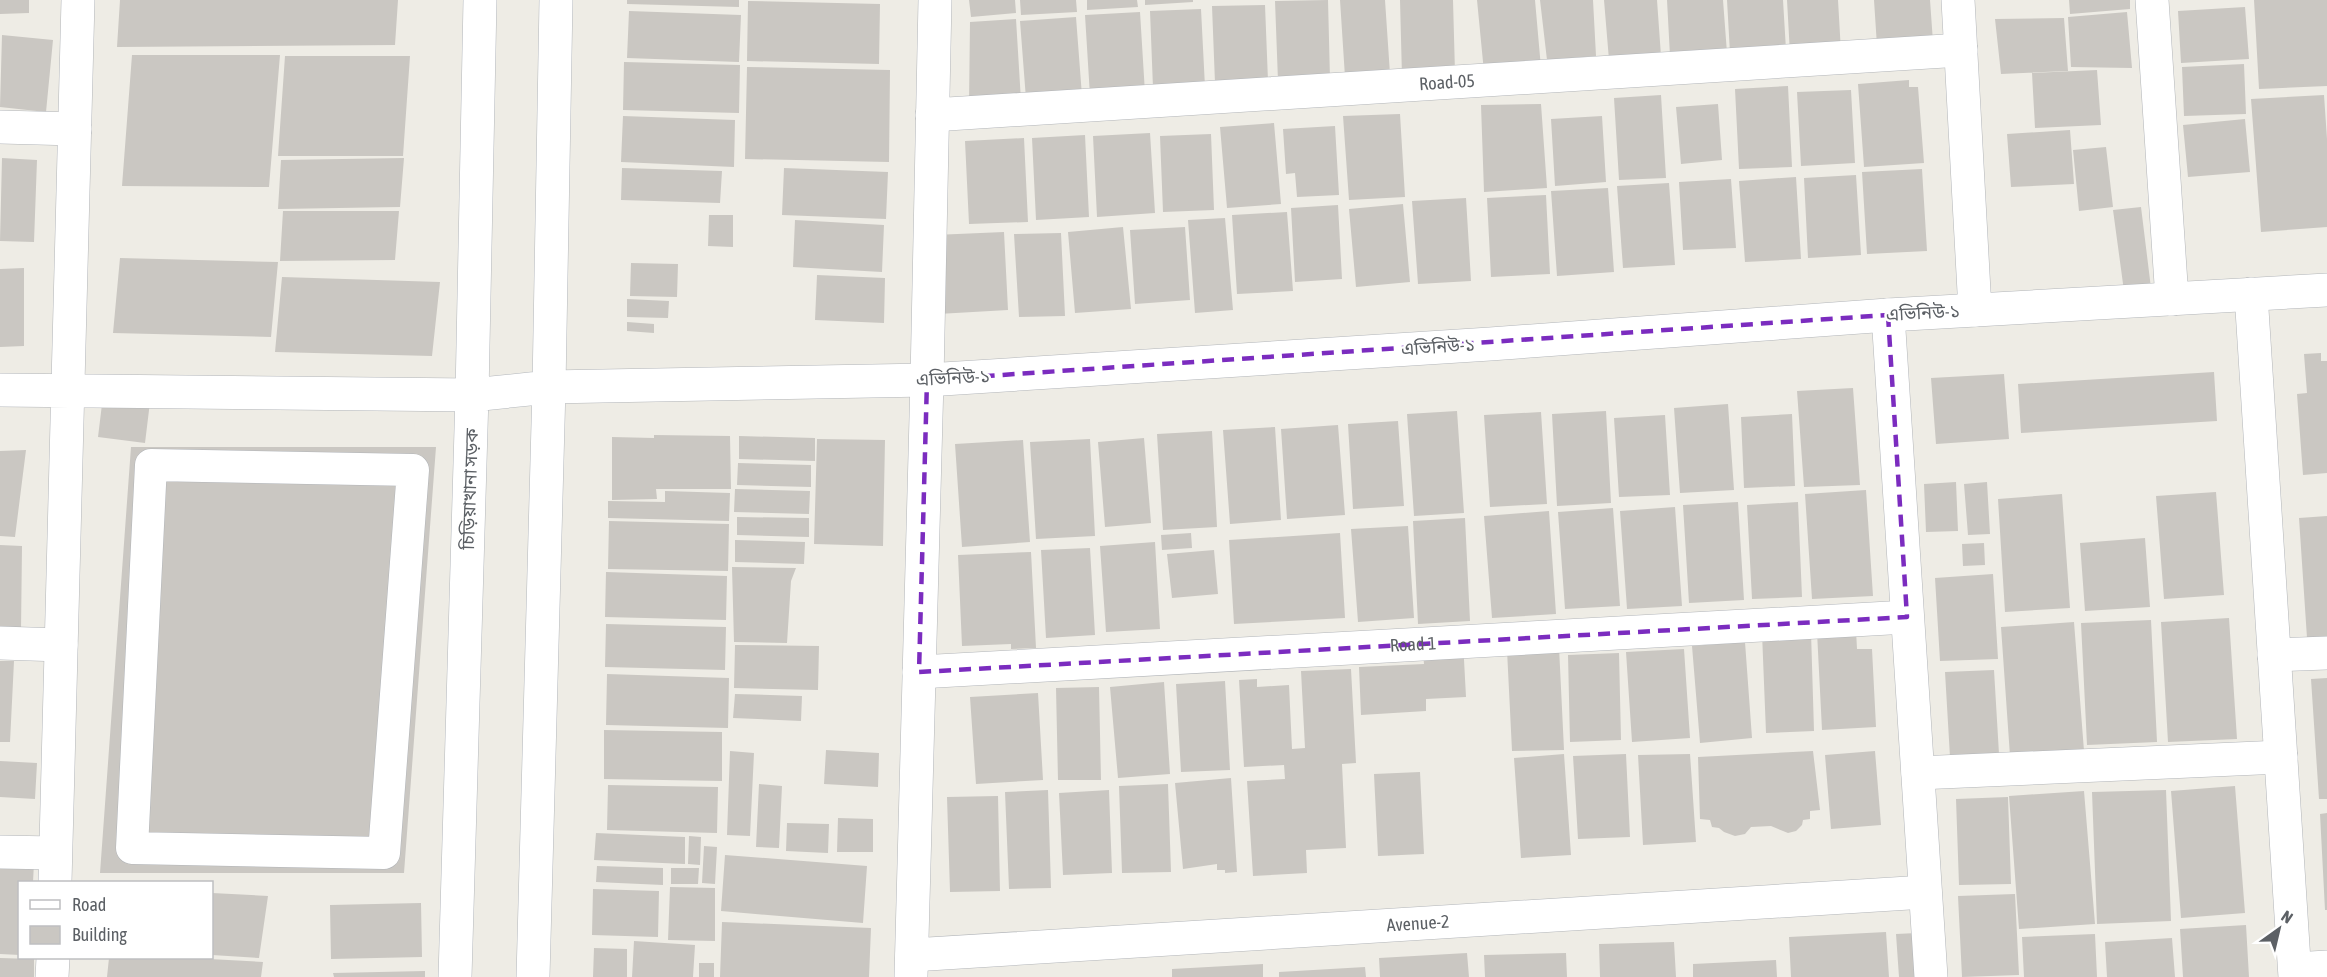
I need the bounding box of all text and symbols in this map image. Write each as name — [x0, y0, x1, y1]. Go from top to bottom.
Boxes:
street label: Road-05 — [1418, 70, 1475, 94]
street label: এভিনিউ-১ — [1885, 300, 1961, 325]
street label: এভিনিউ-১ — [1400, 333, 1476, 360]
street label: এভিনিউ-১ — [915, 365, 991, 390]
street label: চিড়িয়াখানা সড়ক — [457, 427, 482, 551]
street label: Road-1 — [1389, 632, 1437, 656]
legend — [18, 881, 213, 959]
text: Road — [72, 894, 106, 915]
north arrow — [2249, 899, 2309, 959]
text: N — [2278, 906, 2296, 927]
street label: Avenue-2 — [1386, 911, 1450, 935]
text: Building — [72, 924, 127, 945]

